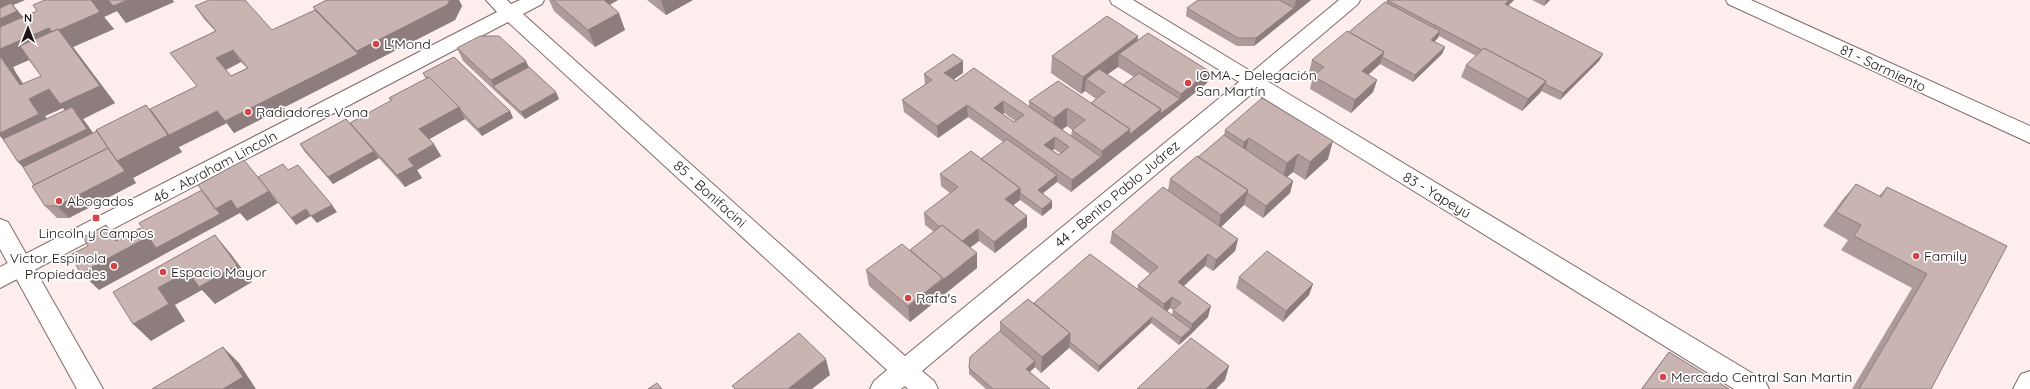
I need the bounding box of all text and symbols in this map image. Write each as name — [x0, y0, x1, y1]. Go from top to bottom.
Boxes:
north arrow — [8, 8, 48, 48]
text: N — [24, 11, 32, 25]
place label: L'Mond — [384, 35, 431, 53]
marker: L'Mond — [371, 39, 381, 49]
street label: 81 - Sarmiento — [1837, 40, 1929, 96]
place label: IOMA - Delegación San Martín — [1196, 66, 1317, 100]
marker: IOMA - Delegación San Martín — [1183, 78, 1193, 88]
place label: Radiadores Vona — [256, 103, 368, 121]
marker: Radiadores Vona — [243, 107, 253, 117]
street label: 46 - Abraham Lincoln — [150, 127, 280, 207]
street label: 44 - Benito Pablo Juárez — [1051, 136, 1183, 252]
street label: 85 - Bonifacini — [670, 157, 750, 231]
street label: 83 - Yapeyú — [1400, 168, 1474, 222]
place label: Abogados — [67, 192, 134, 210]
marker: Abogados — [54, 196, 64, 206]
marker: Lincoln y Campos — [91, 213, 101, 223]
place label: Lincoln y Campos — [38, 224, 154, 242]
place label: Family — [1924, 247, 1967, 265]
place label: Victor Espinola Propiedades — [10, 249, 106, 283]
marker: Family — [1911, 251, 1921, 261]
marker: Victor Espinola Propiedades — [109, 261, 119, 271]
place label: Espacio Mayor — [171, 263, 267, 281]
marker: Espacio Mayor — [158, 267, 168, 277]
place label: Rafa's — [916, 289, 957, 307]
marker: Rafa's — [903, 293, 913, 303]
place label: Mercado Central San Martin — [1671, 368, 1852, 386]
marker: Mercado Central San Martin — [1658, 372, 1668, 382]

